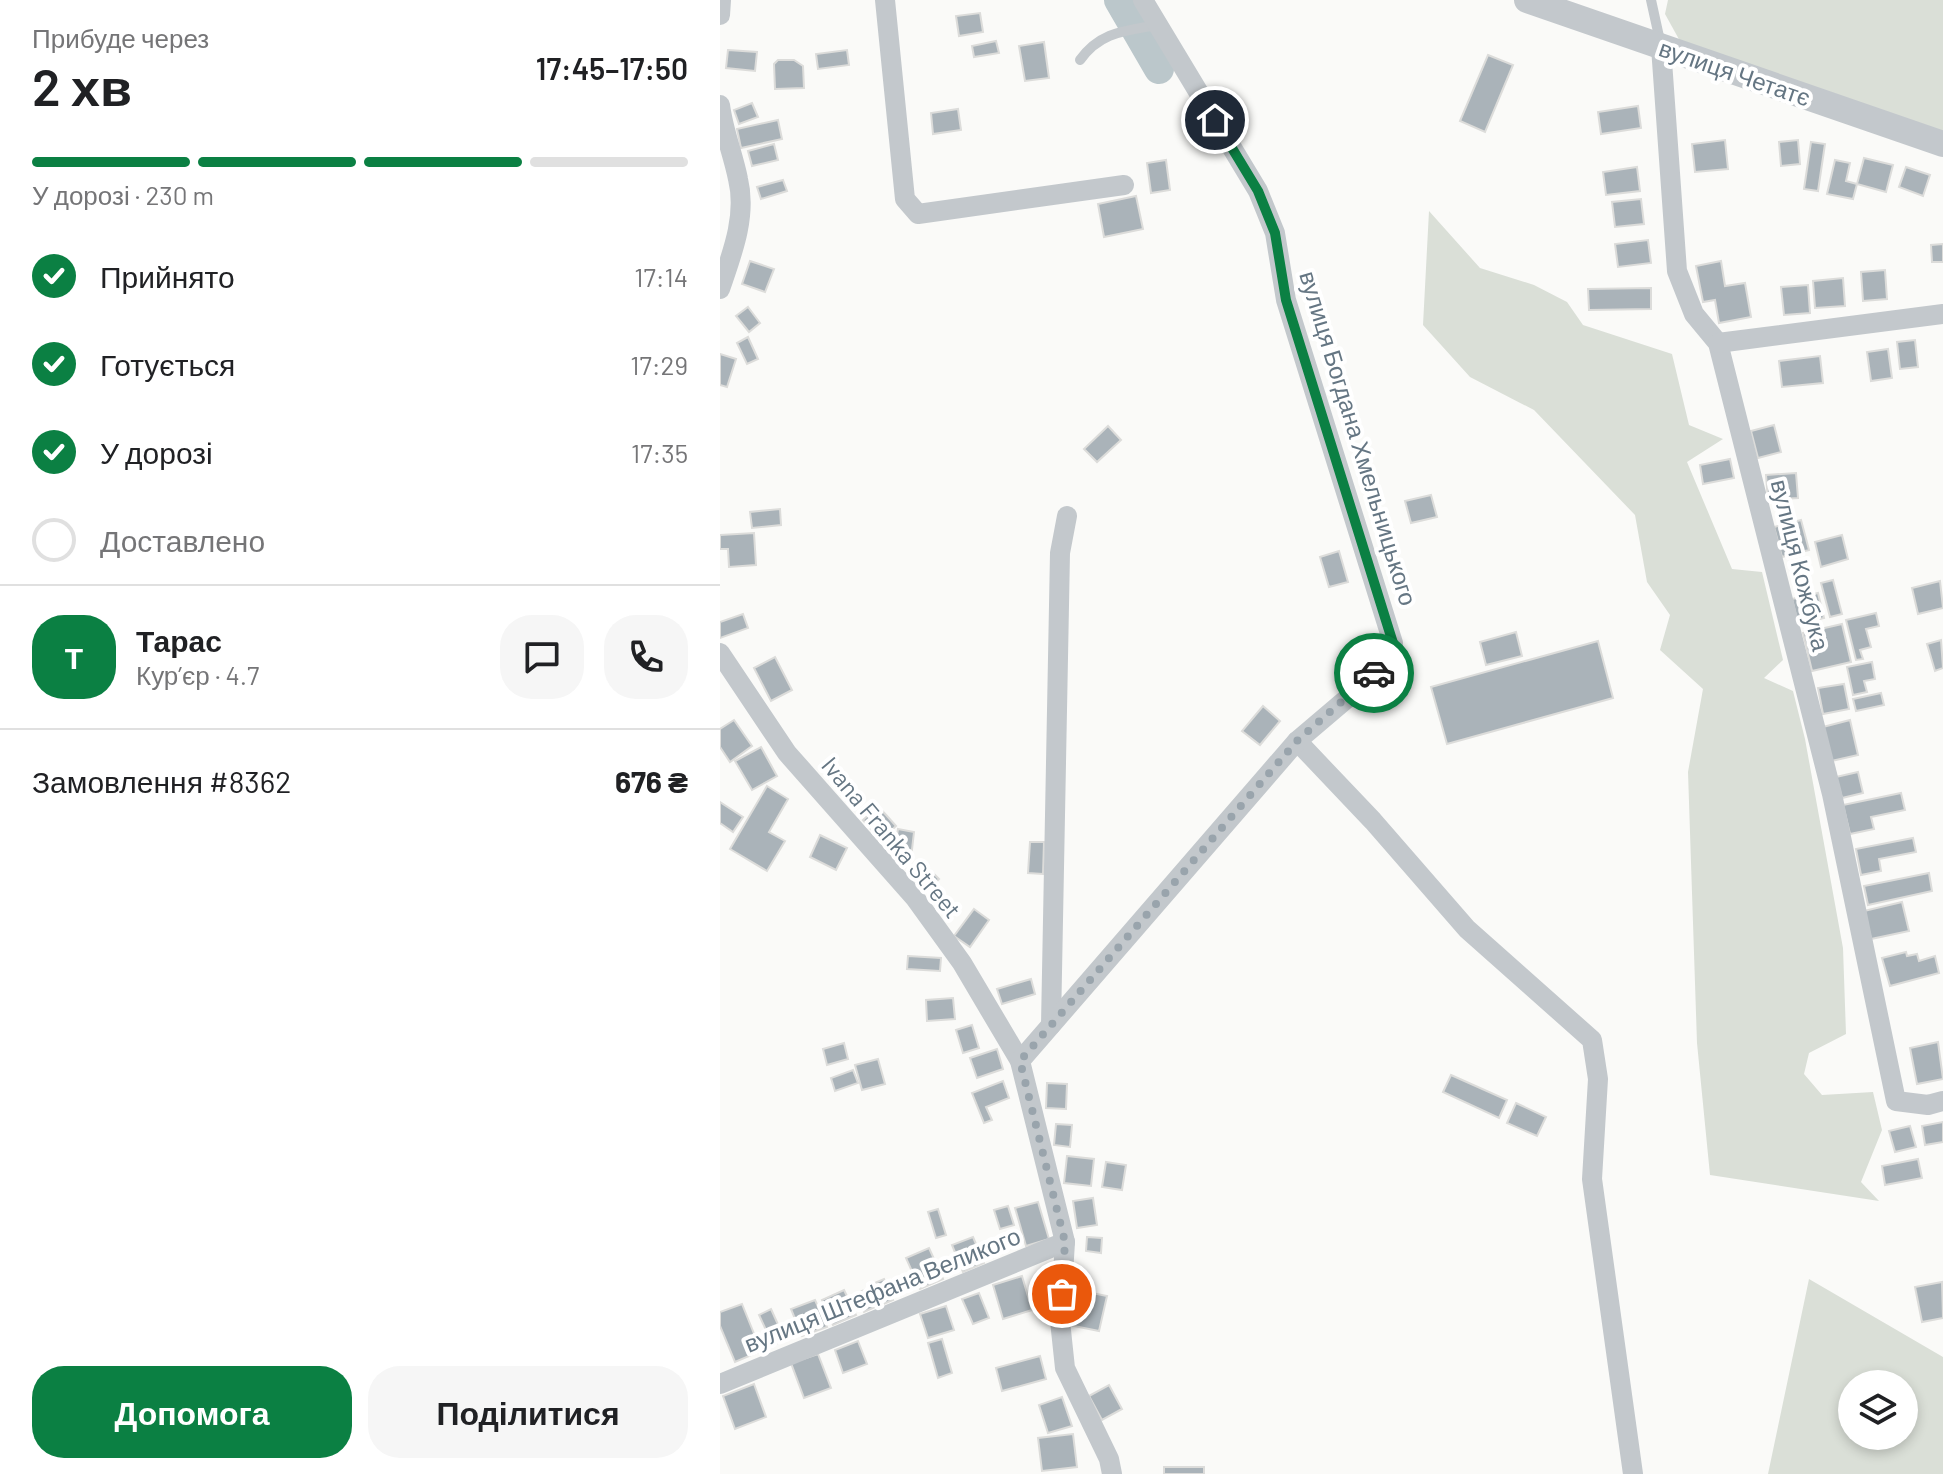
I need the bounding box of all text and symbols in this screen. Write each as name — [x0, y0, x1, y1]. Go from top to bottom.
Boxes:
text: Прибуде через — [32, 22, 209, 53]
street label: вулиця Четатє — [1656, 33, 1814, 111]
text: 17:45–17:50 — [536, 50, 688, 86]
text: 2 хв — [32, 54, 132, 116]
pin — [1181, 86, 1249, 154]
icon: home — [1193, 98, 1237, 142]
text: У дорозі · 230 m — [32, 179, 214, 210]
icon: check — [32, 254, 76, 298]
text: Прийнято — [100, 258, 235, 294]
text: 17:14 — [634, 261, 688, 292]
street label: вулиця Богдана Хмельницького — [1294, 267, 1424, 609]
icon: check — [32, 342, 76, 386]
text: Готується — [100, 346, 235, 382]
text: 17:29 — [630, 349, 688, 380]
icon: check — [32, 430, 76, 474]
text: У дорозі — [100, 434, 213, 470]
text: 17:35 — [631, 437, 688, 468]
street label: вулиця Кожбука — [1766, 476, 1836, 654]
text: Доставлено — [100, 522, 265, 558]
button: chat — [500, 615, 584, 699]
button: phone — [604, 615, 688, 699]
text: Тарас — [136, 622, 222, 658]
courier — [1334, 633, 1414, 713]
text: Т — [65, 639, 83, 675]
icon: car — [1352, 651, 1396, 695]
text: Кур’єр · 4.7 — [136, 659, 259, 690]
street label: Ivana Franka Street — [816, 751, 968, 923]
text: Замовлення #8362 — [32, 763, 291, 799]
text: 676 ₴ — [615, 763, 688, 799]
street label: вулиця Штефана Великого — [740, 1220, 1024, 1358]
pin — [1028, 1260, 1096, 1328]
icon: bag — [1040, 1272, 1084, 1316]
button: Допомога — [32, 1366, 352, 1458]
button: Поділитися — [368, 1366, 688, 1458]
map controls — [1838, 1370, 1918, 1450]
button: layers — [1838, 1370, 1918, 1450]

